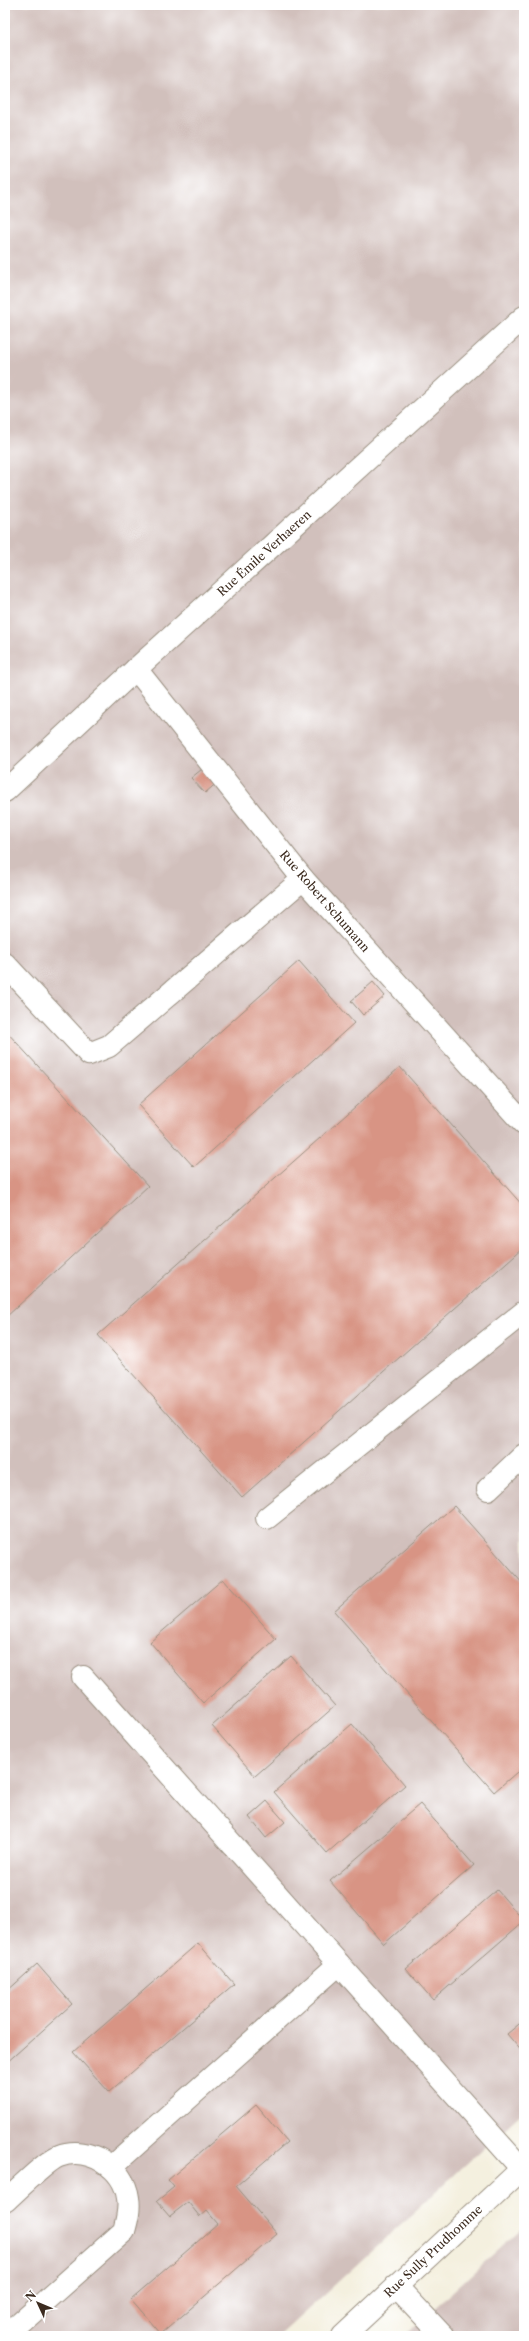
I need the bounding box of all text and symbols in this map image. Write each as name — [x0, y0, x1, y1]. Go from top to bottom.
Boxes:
street label: Rue Émile Verhaeren — [213, 506, 314, 599]
street label: Rue Robert Schumann — [277, 847, 373, 955]
street label: Rue Sully Prudhomme — [381, 2201, 485, 2300]
north arrow — [18, 2283, 58, 2323]
text: N — [22, 2287, 39, 2304]

